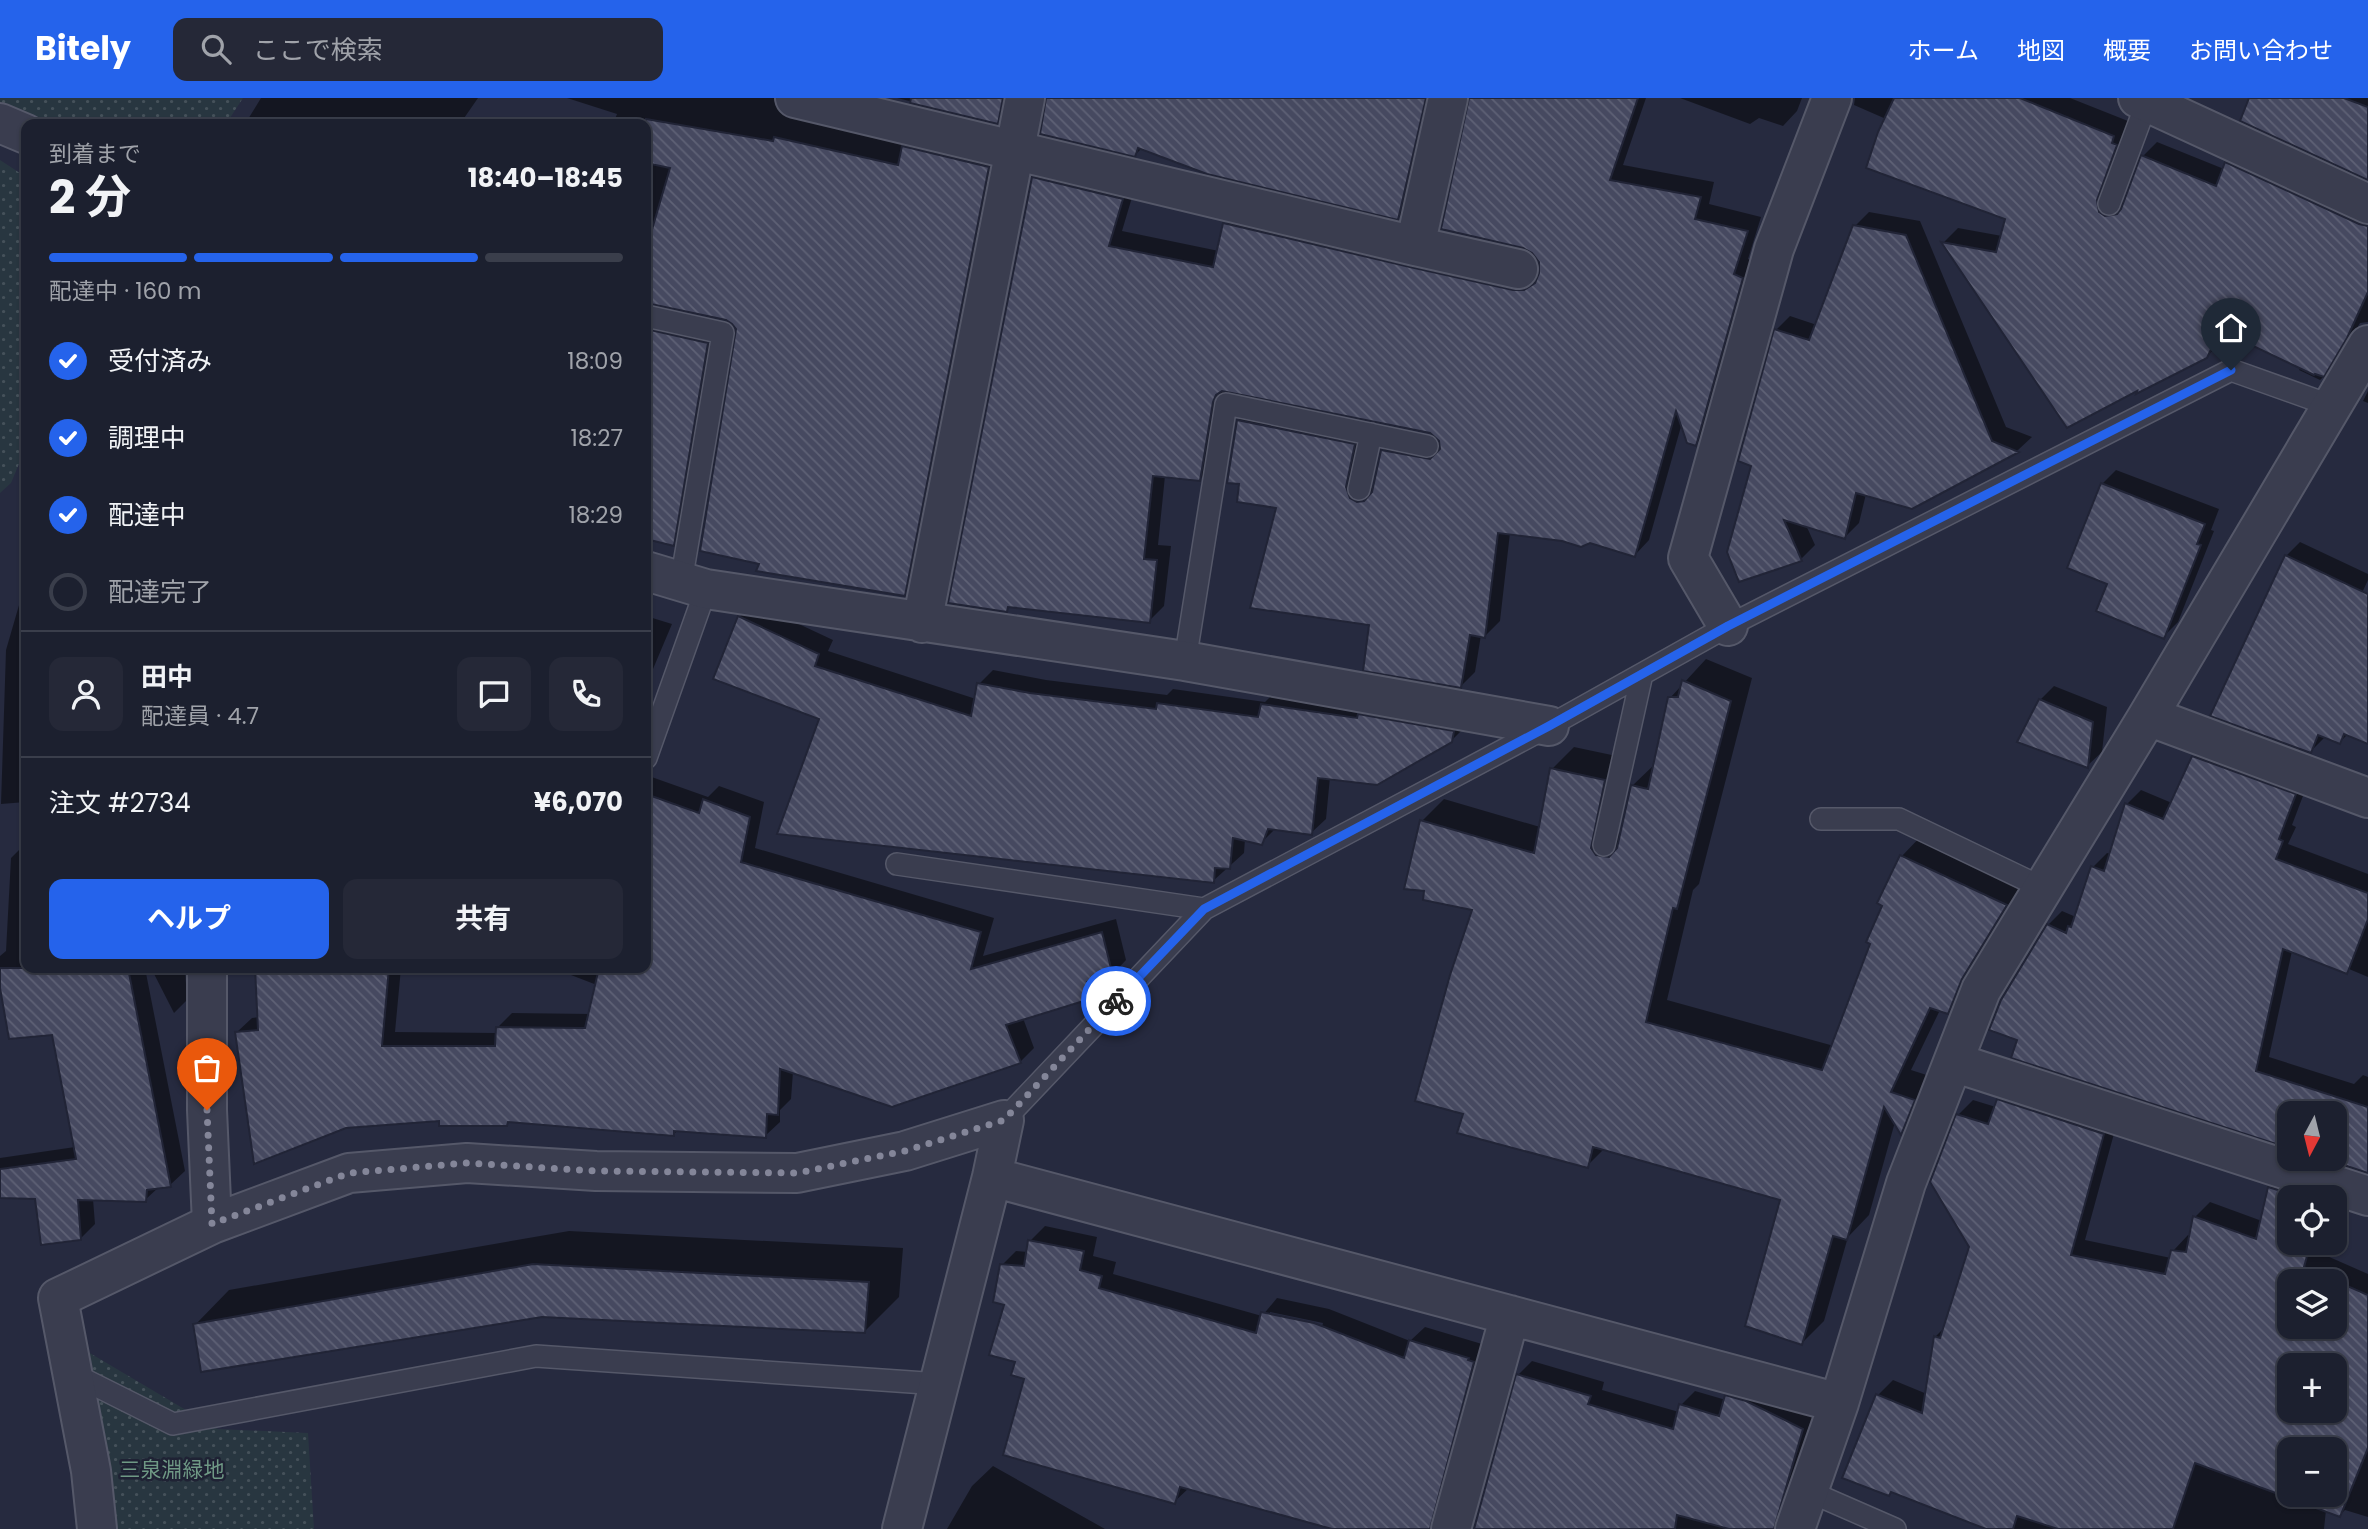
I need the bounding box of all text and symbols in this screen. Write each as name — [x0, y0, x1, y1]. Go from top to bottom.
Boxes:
search box — [173, 18, 663, 81]
text: Bitely — [35, 25, 131, 72]
icon: search — [197, 30, 235, 68]
text: ここで検索 — [253, 32, 383, 68]
text: ホーム — [1908, 34, 1979, 67]
text: 地図 — [2017, 34, 2065, 67]
text: 概要 — [2103, 34, 2151, 67]
text: お問い合わせ — [2189, 34, 2333, 67]
text: 到着まで — [49, 138, 141, 170]
text: 18:40–18:45 — [468, 160, 623, 196]
text: 2 分 — [49, 165, 131, 229]
text: 配達中 · 160 m — [49, 275, 201, 307]
pin — [2201, 298, 2261, 370]
icon: home — [2212, 309, 2250, 347]
icon: check — [49, 342, 87, 380]
text: 受付済み — [108, 343, 212, 379]
text: 18:09 — [567, 345, 623, 377]
icon: check — [49, 419, 87, 457]
text: 調理中 — [108, 420, 186, 456]
text: 18:27 — [570, 422, 623, 454]
icon: check — [49, 496, 87, 534]
text: 配達中 — [108, 497, 186, 533]
text: 18:29 — [569, 499, 623, 531]
text: 配達完了 — [108, 574, 212, 610]
button: person — [49, 657, 123, 731]
button: chat — [457, 657, 531, 731]
button: phone — [549, 657, 623, 731]
text: 田中 — [141, 659, 193, 695]
text: 配達員 · 4.7 — [141, 700, 259, 732]
text: ¥6,070 — [534, 784, 623, 820]
text: 注文 #2734 — [49, 785, 191, 821]
button: ヘルプ — [49, 879, 329, 959]
button: 共有 — [343, 879, 623, 959]
courier — [1081, 966, 1151, 1036]
icon: bike — [1097, 982, 1135, 1020]
pin — [177, 1038, 237, 1110]
icon: bag — [188, 1049, 226, 1087]
north arrow — [2277, 1101, 2347, 1171]
map controls — [2277, 1101, 2347, 1507]
button: locate — [2277, 1185, 2347, 1255]
button: layers — [2277, 1269, 2347, 1339]
button: + — [2277, 1353, 2347, 1423]
button: − — [2277, 1437, 2347, 1507]
park label: 三泉淵緑地 — [120, 1455, 225, 1484]

